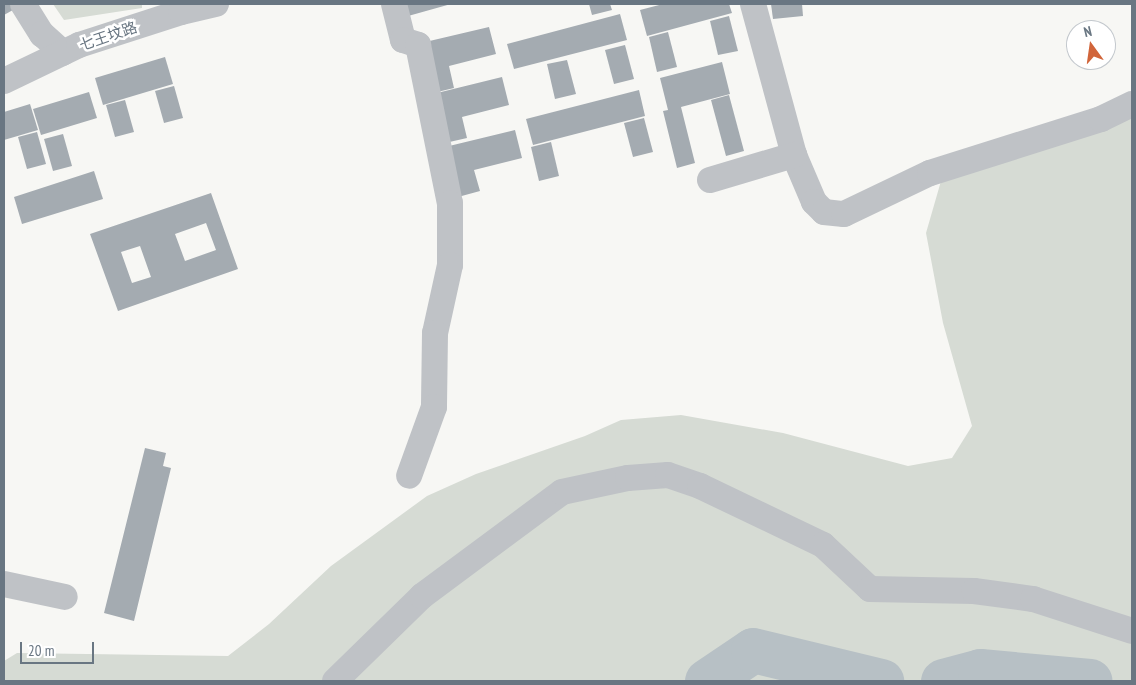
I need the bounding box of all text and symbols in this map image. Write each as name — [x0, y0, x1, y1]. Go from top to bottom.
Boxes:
street label: 七王坟路 — [77, 18, 139, 54]
north arrow — [1066, 20, 1116, 70]
text: N — [1082, 22, 1093, 41]
scale bar — [22, 632, 96, 664]
text: 20 m — [28, 641, 54, 660]

